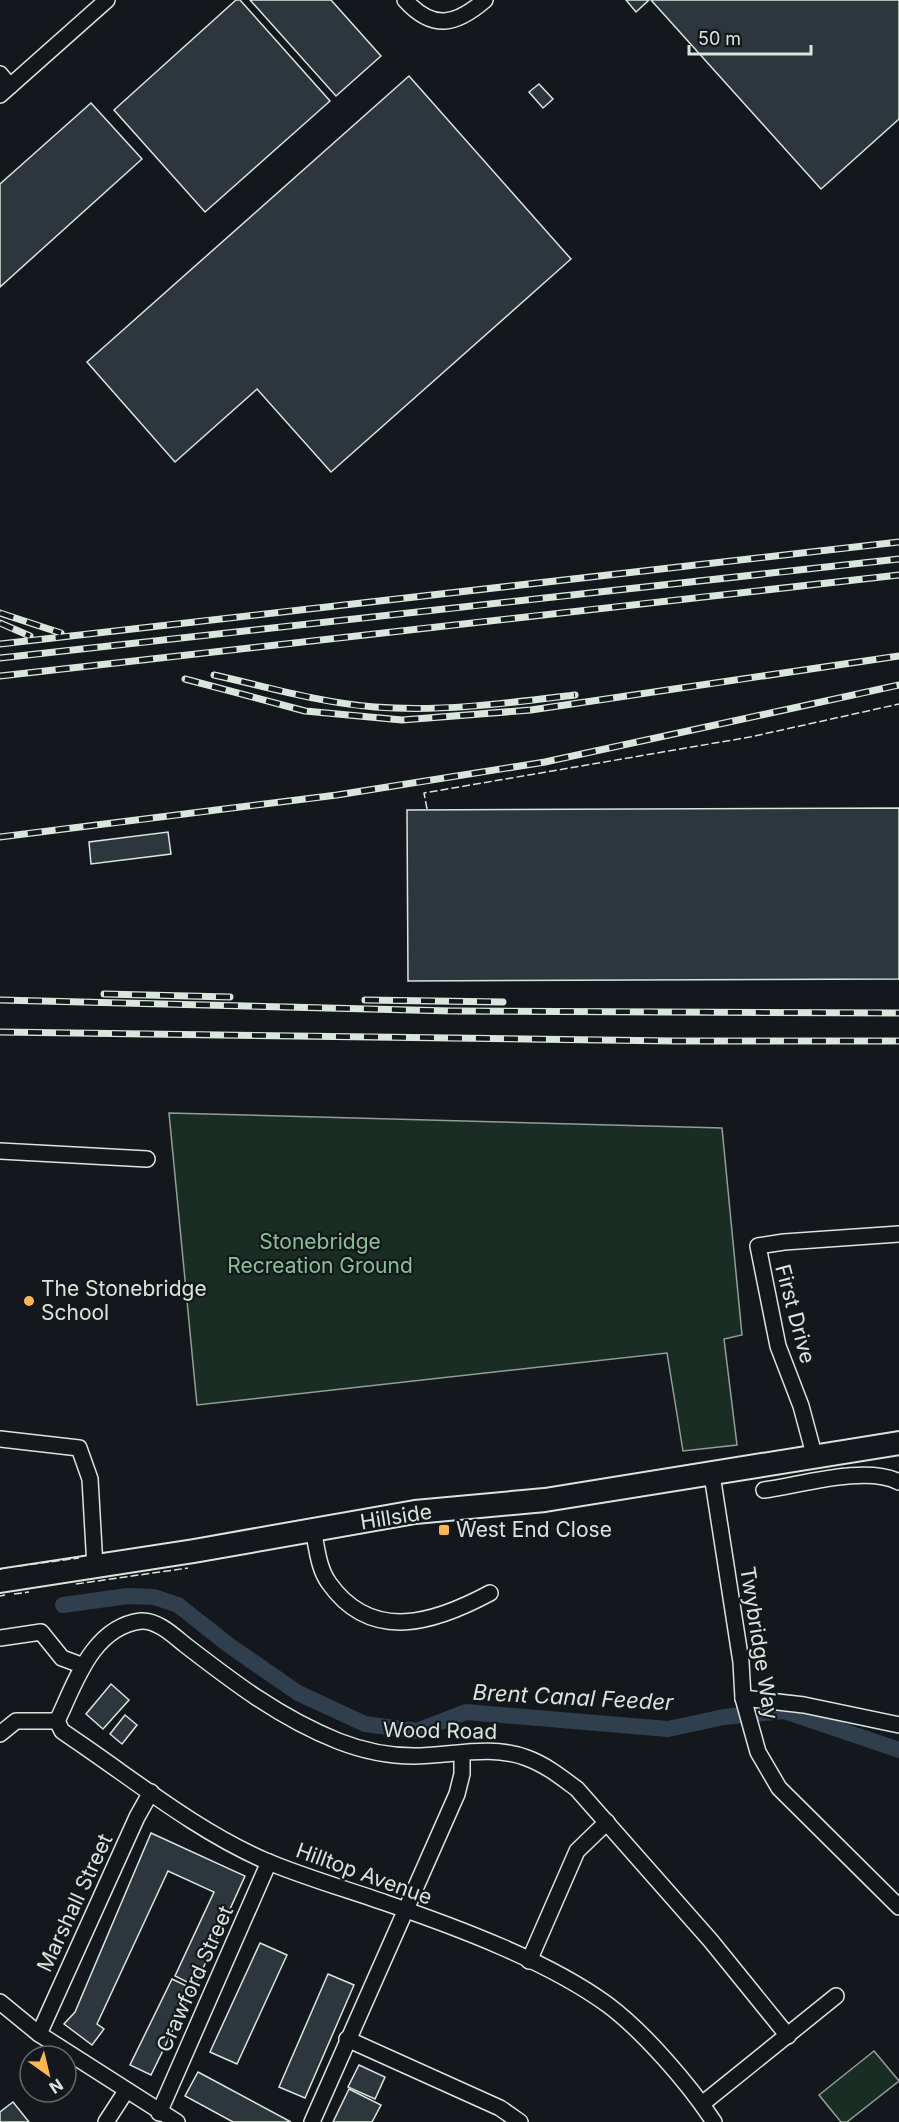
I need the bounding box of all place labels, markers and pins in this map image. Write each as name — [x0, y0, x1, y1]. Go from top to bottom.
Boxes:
place label: The Stonebridge School — [41, 1276, 207, 1325]
marker: The Stonebridge School — [22, 1294, 36, 1308]
place label: West End Close — [456, 1517, 612, 1542]
marker: West End Close — [437, 1523, 451, 1537]

